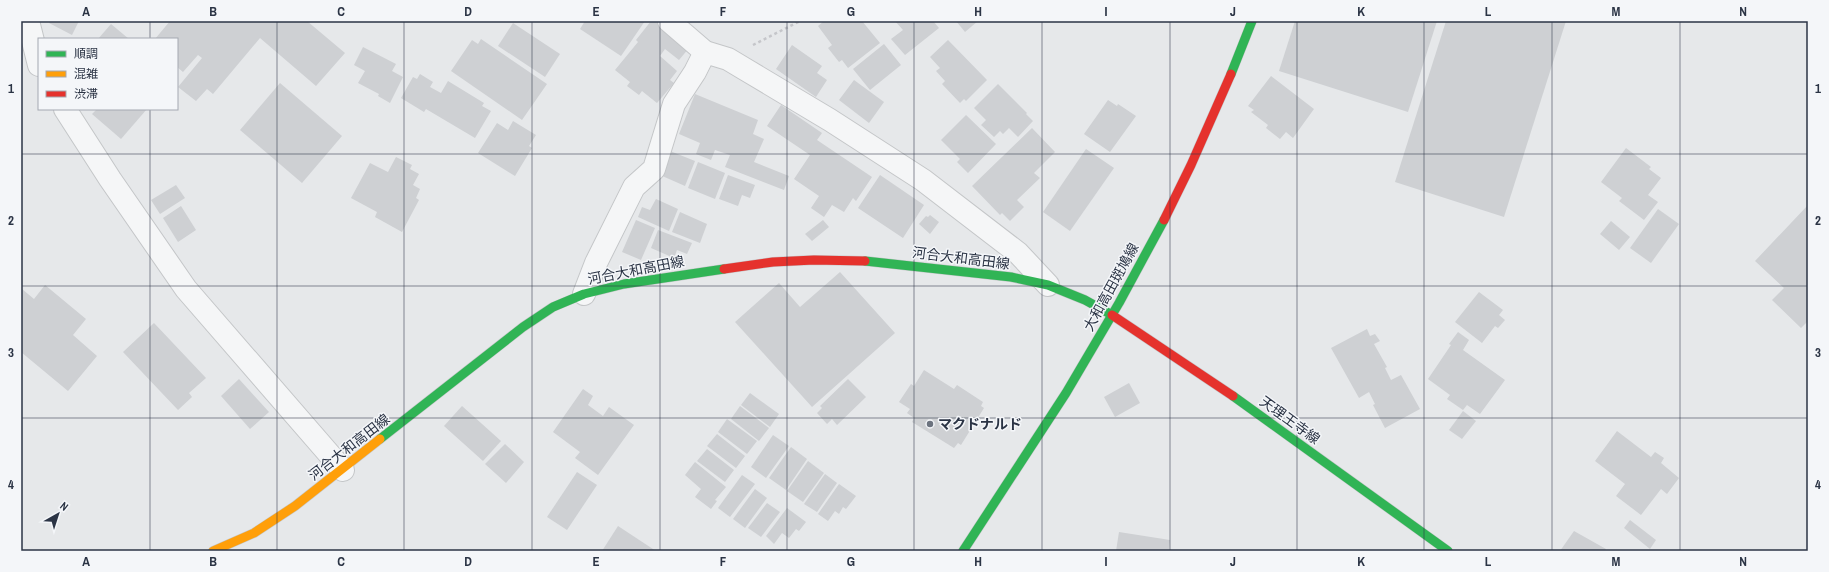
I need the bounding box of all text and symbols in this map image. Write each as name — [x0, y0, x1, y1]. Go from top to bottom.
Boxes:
text: A — [82, 3, 90, 20]
text: B — [209, 3, 217, 20]
text: C — [337, 3, 345, 20]
text: D — [464, 3, 472, 20]
text: E — [592, 3, 600, 20]
text: F — [720, 3, 727, 20]
text: G — [847, 3, 855, 20]
text: H — [974, 3, 982, 20]
text: I — [1105, 3, 1108, 20]
text: J — [1230, 3, 1236, 20]
text: K — [1357, 3, 1365, 20]
text: L — [1485, 3, 1492, 20]
text: M — [1612, 3, 1621, 20]
text: N — [1739, 3, 1747, 20]
legend — [38, 38, 178, 110]
text: 順調 — [74, 46, 98, 62]
text: 混雑 — [74, 66, 98, 82]
text: 1 — [8, 80, 14, 97]
text: 1 — [1815, 80, 1821, 97]
text: 渋滞 — [74, 86, 98, 102]
text: 2 — [8, 212, 14, 229]
text: 2 — [1815, 212, 1821, 229]
street label: 大和高田斑鳩線 — [1079, 240, 1143, 334]
street label: 河合大和高田線 — [911, 243, 1011, 273]
street label: 河合大和高田線 — [586, 252, 686, 288]
text: 3 — [8, 344, 14, 361]
text: 3 — [1815, 344, 1821, 361]
street label: 天理王寺線 — [1256, 392, 1324, 448]
street label: 河合大和高田線 — [305, 410, 393, 484]
place label: マクドナルド — [938, 415, 1022, 433]
marker: マクドナルド — [925, 419, 935, 429]
text: 4 — [8, 476, 14, 493]
text: 4 — [1815, 476, 1821, 493]
north arrow — [38, 494, 78, 534]
text: N — [57, 499, 71, 514]
text: A — [82, 553, 90, 570]
text: B — [209, 553, 217, 570]
text: C — [337, 553, 345, 570]
text: D — [464, 553, 472, 570]
text: E — [592, 553, 600, 570]
text: F — [720, 553, 727, 570]
text: G — [847, 553, 855, 570]
text: H — [974, 553, 982, 570]
text: I — [1105, 553, 1108, 570]
text: J — [1230, 553, 1236, 570]
text: K — [1357, 553, 1365, 570]
text: L — [1485, 553, 1492, 570]
text: M — [1612, 553, 1621, 570]
text: N — [1739, 553, 1747, 570]

